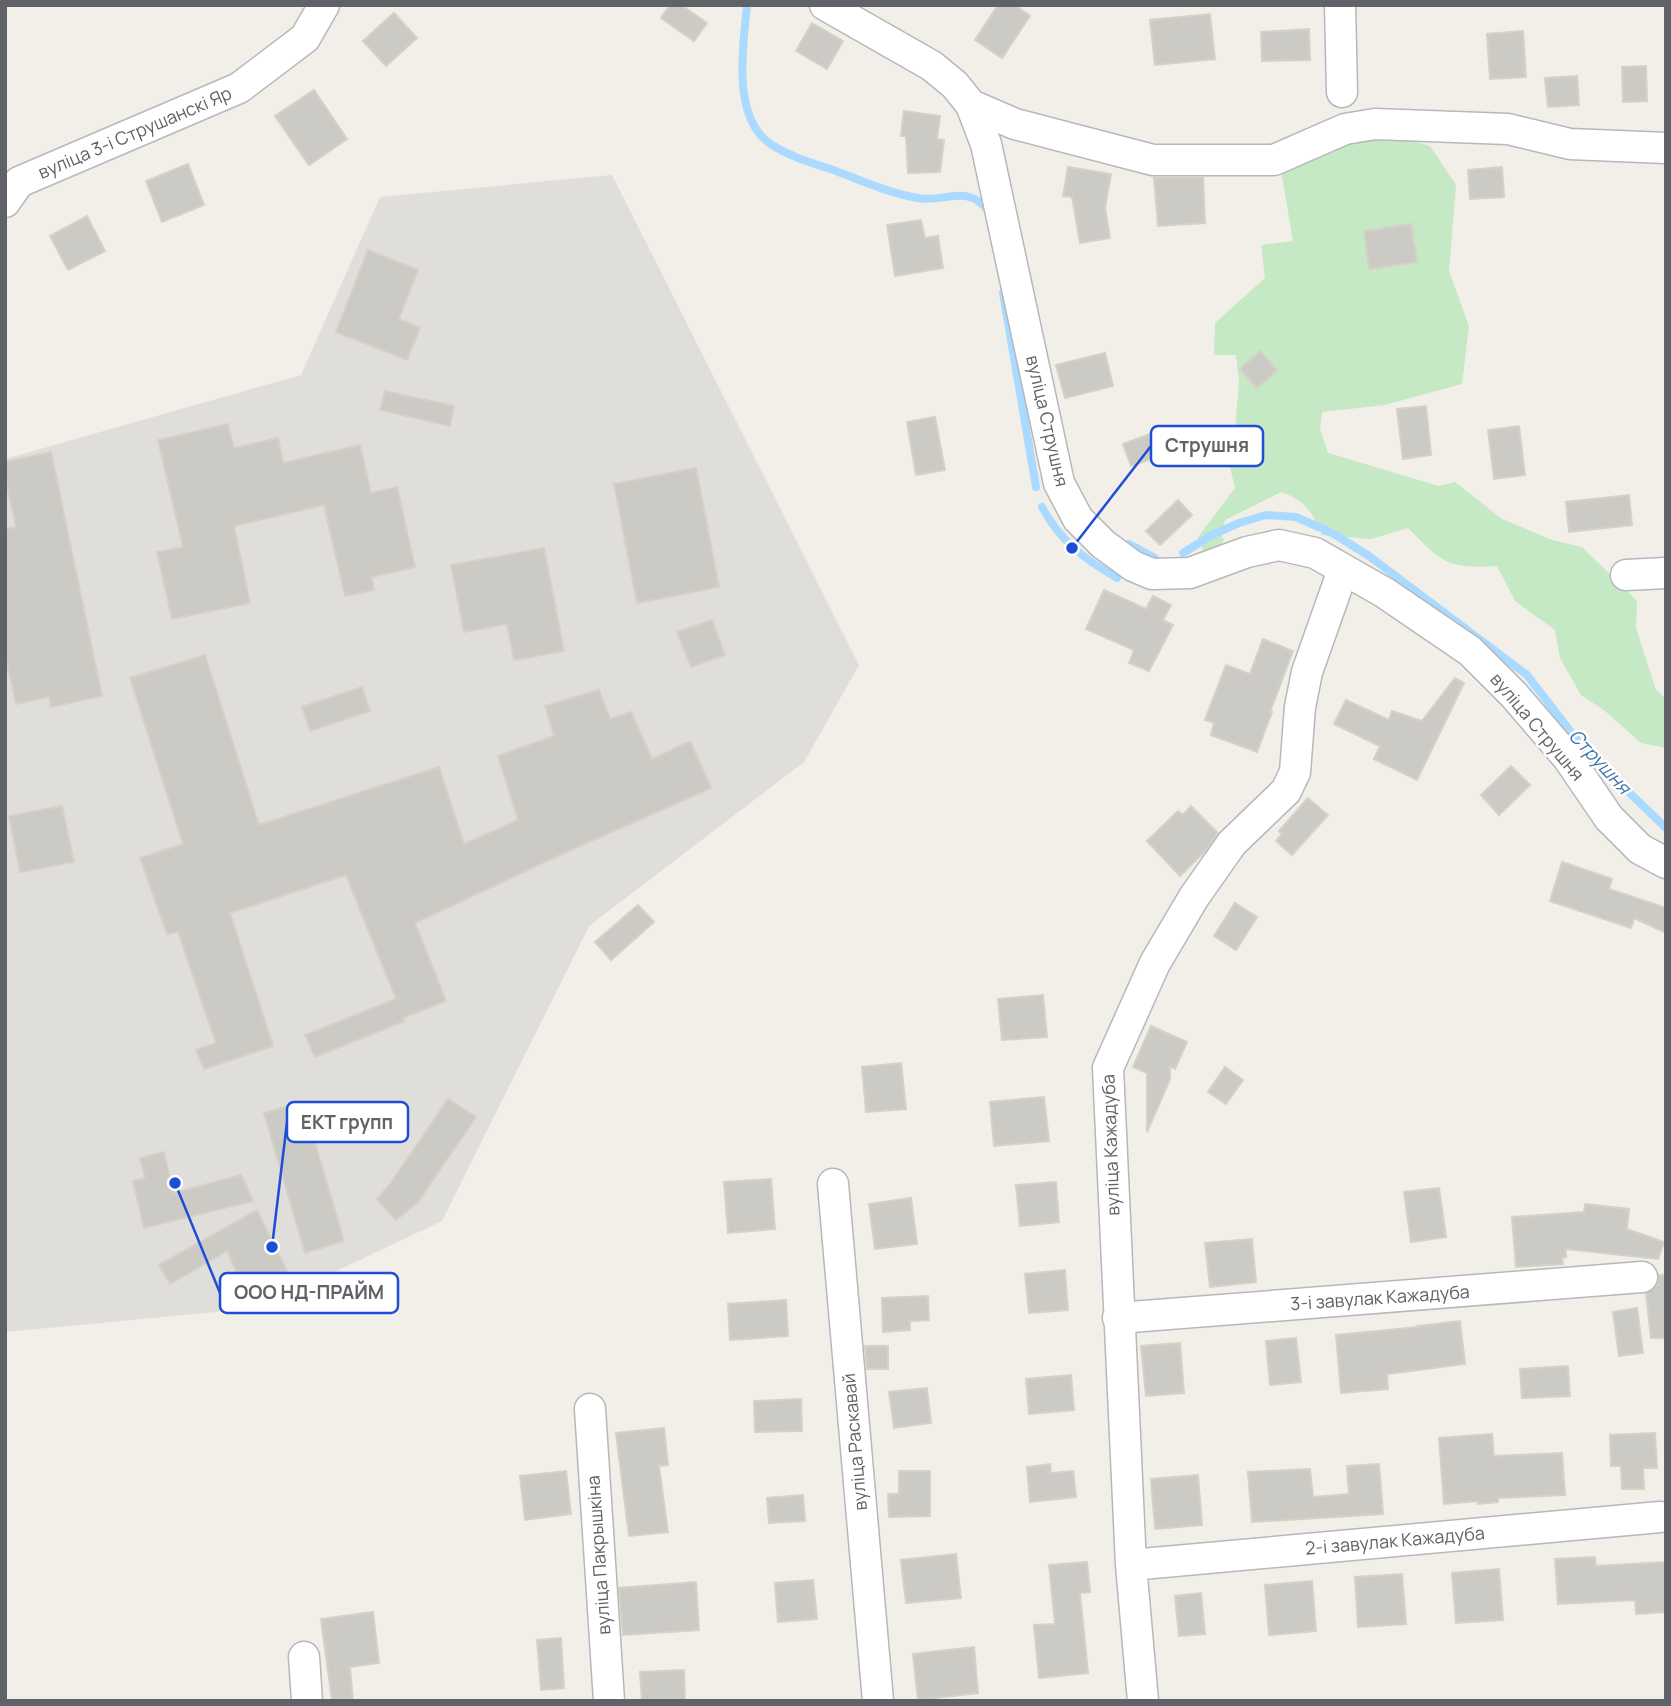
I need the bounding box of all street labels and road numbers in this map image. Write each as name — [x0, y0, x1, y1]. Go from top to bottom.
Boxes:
street label: вуліца 3-і Струшанскі Яр — [34, 80, 235, 184]
street label: вуліца Струшня — [1021, 353, 1075, 489]
street label: вуліца Струшня — [1485, 667, 1590, 785]
street label: вуліца Кажадуба — [1096, 1074, 1124, 1216]
street label: 3-і завулак Кажадуба — [1289, 1279, 1470, 1315]
street label: вуліца Раскавай — [836, 1372, 872, 1512]
street label: вуліца Пакрышкіна — [580, 1475, 616, 1635]
street label: 2-і завулак Кажадуба — [1304, 1520, 1486, 1560]

